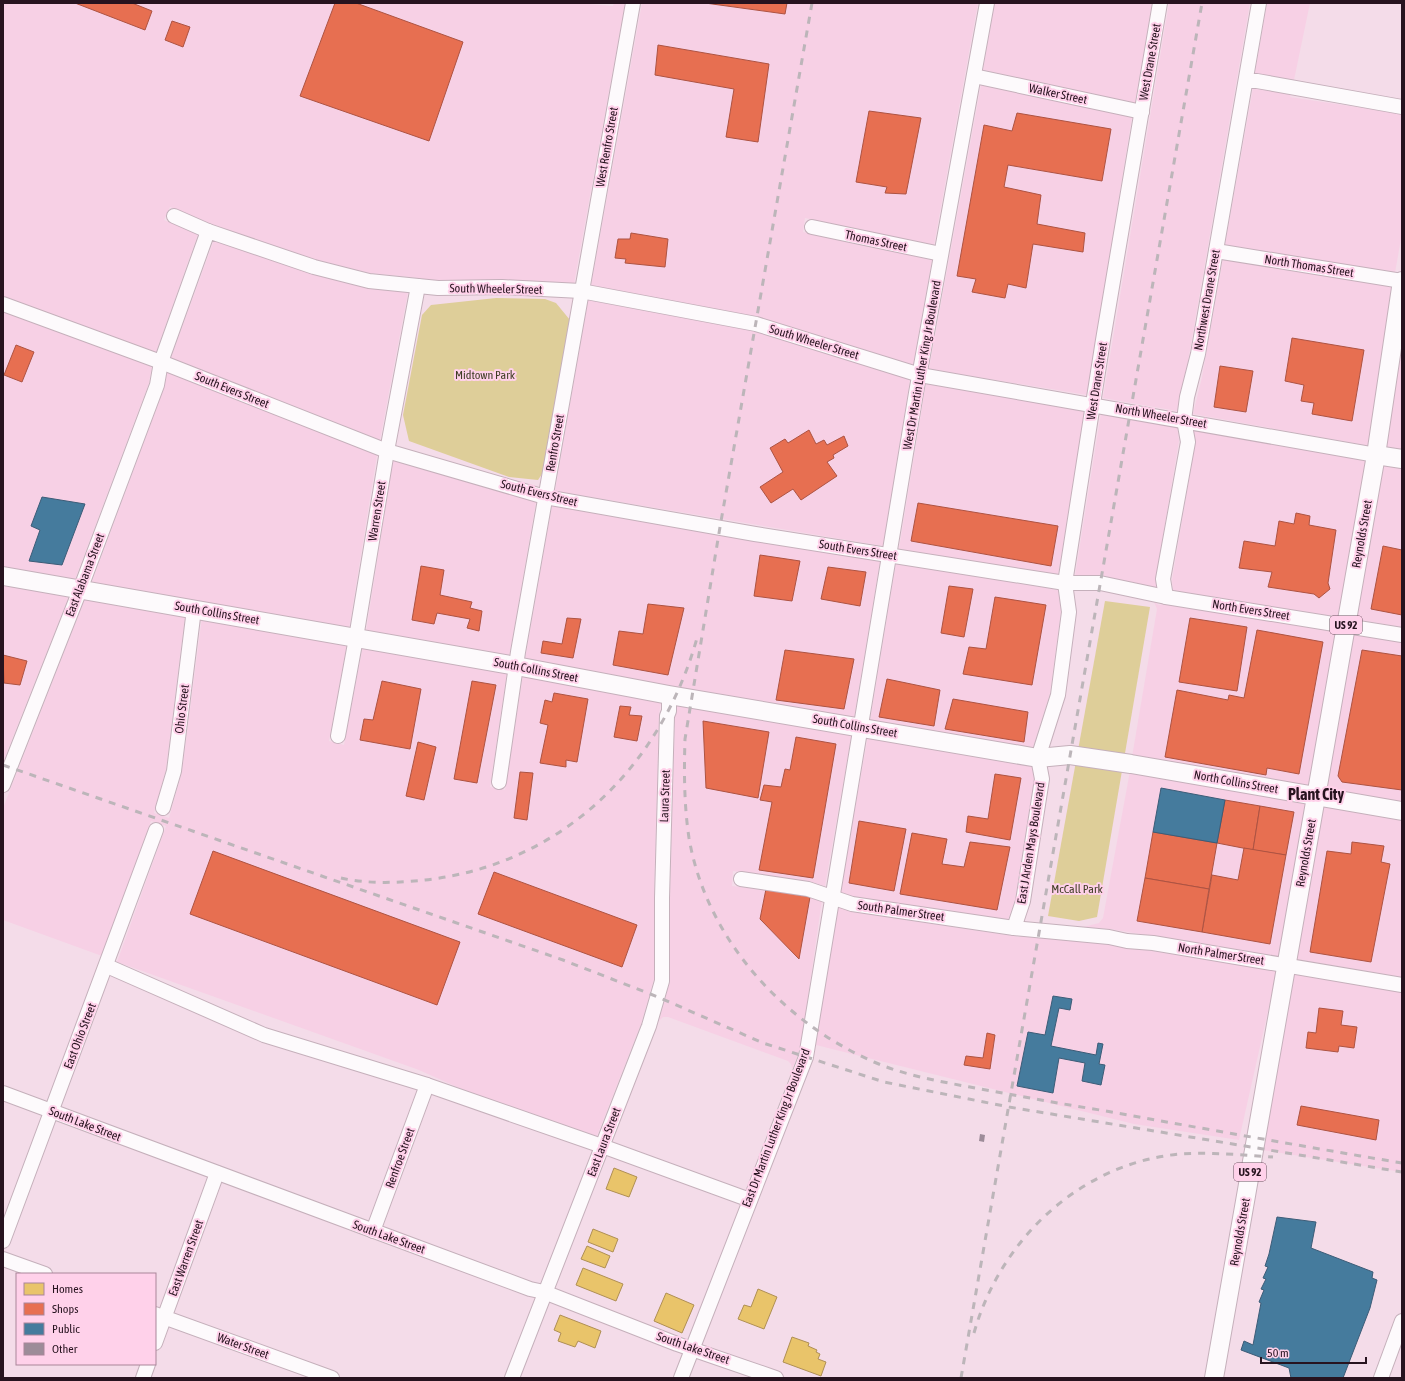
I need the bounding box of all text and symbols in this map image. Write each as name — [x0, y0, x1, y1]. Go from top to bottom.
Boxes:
street label: West Drane Street — [1136, 22, 1164, 102]
street label: Walker Street — [1028, 81, 1089, 107]
street label: West Renfro Street — [593, 105, 621, 188]
street label: Thomas Street — [844, 228, 909, 255]
street label: Northwest Drane Street — [1191, 248, 1223, 351]
street label: North Thomas Street — [1263, 252, 1355, 280]
street label: West Dr Martin Luther King Jr Boulevard — [900, 279, 944, 451]
street label: South Wheeler Street — [449, 281, 543, 297]
street label: South Wheeler Street — [768, 322, 861, 362]
street label: West Drane Street — [1084, 341, 1110, 421]
park label: Midtown Park — [455, 368, 516, 382]
street label: South Evers Street — [193, 369, 272, 411]
street label: North Wheeler Street — [1114, 401, 1208, 431]
street label: Renfro Street — [543, 413, 567, 473]
street label: South Evers Street — [499, 477, 579, 509]
street label: Warren Street — [365, 480, 389, 542]
street label: Reynolds Street — [1349, 498, 1375, 569]
street label: East Alabama Street — [63, 531, 108, 619]
street label: South Evers Street — [818, 537, 898, 563]
street label: North Evers Street — [1211, 597, 1291, 623]
street label: South Collins Street — [174, 599, 261, 627]
road number: US 92 — [1330, 616, 1362, 634]
street label: South Collins Street — [493, 655, 580, 685]
street label: Ohio Street — [172, 683, 192, 734]
street label: South Collins Street — [812, 712, 899, 740]
street label: North Collins Street — [1193, 768, 1280, 796]
street label: Laura Street — [657, 769, 673, 823]
street label: East J Arden Mays Boulevard — [1014, 781, 1048, 905]
district label: Plant City — [1288, 785, 1344, 803]
street label: Reynolds Street — [1293, 817, 1319, 888]
park label: McCall Park — [1051, 882, 1103, 896]
street label: South Palmer Street — [857, 898, 946, 924]
street label: North Palmer Street — [1177, 940, 1266, 968]
street label: East Ohio Street — [61, 1001, 99, 1071]
street label: East Dr Martin Luther King Jr Boulevard — [739, 1047, 813, 1209]
street label: South Lake Street — [47, 1104, 124, 1144]
street label: East Laura Street — [584, 1105, 624, 1179]
street label: Renfroe Street — [383, 1125, 418, 1190]
road number: US 92 — [1234, 1163, 1266, 1181]
street label: Reynolds Street — [1227, 1196, 1253, 1267]
street label: East Warren Street — [166, 1217, 206, 1298]
street label: South Lake Street — [351, 1217, 428, 1257]
legend — [16, 1273, 156, 1365]
text: Homes — [52, 1282, 83, 1296]
text: Shops — [52, 1302, 78, 1316]
text: Public — [52, 1322, 80, 1336]
street label: South Lake Street — [655, 1329, 732, 1367]
street label: Water Street — [215, 1330, 271, 1362]
scale bar — [1261, 1339, 1366, 1365]
text: Other — [52, 1342, 78, 1356]
text: 50 m — [1267, 1346, 1289, 1360]

